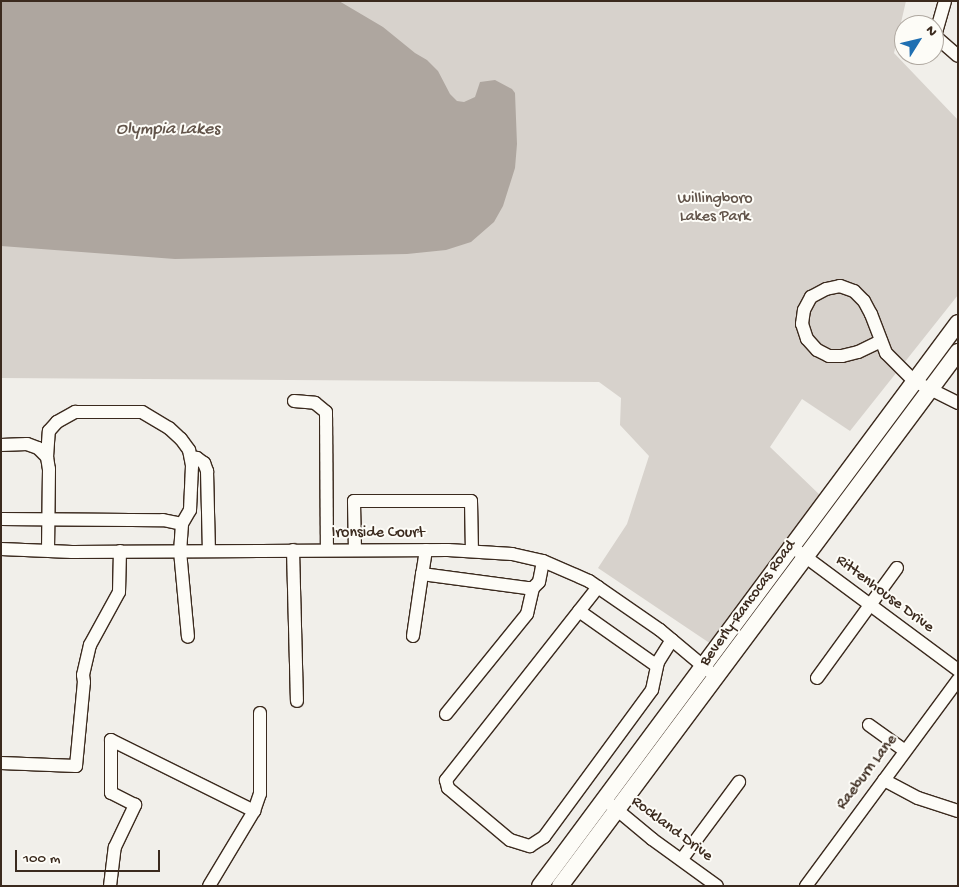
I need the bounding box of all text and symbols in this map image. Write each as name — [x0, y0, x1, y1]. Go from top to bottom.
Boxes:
north arrow — [894, 15, 944, 65]
text: N — [921, 23, 940, 40]
water label: Olympia Lakes — [116, 119, 220, 141]
park label: Willingboro Lakes Park — [677, 190, 753, 228]
street label: Ironside Court — [332, 524, 424, 544]
street label: Beverly-Rancocas Road — [697, 537, 801, 671]
street label: Rittenhouse Drive — [831, 552, 937, 638]
street label: Raeburn Lane — [834, 732, 902, 814]
street label: Rockland Drive — [626, 793, 716, 867]
scale bar — [18, 840, 162, 872]
text: 100 m — [23, 850, 60, 868]

